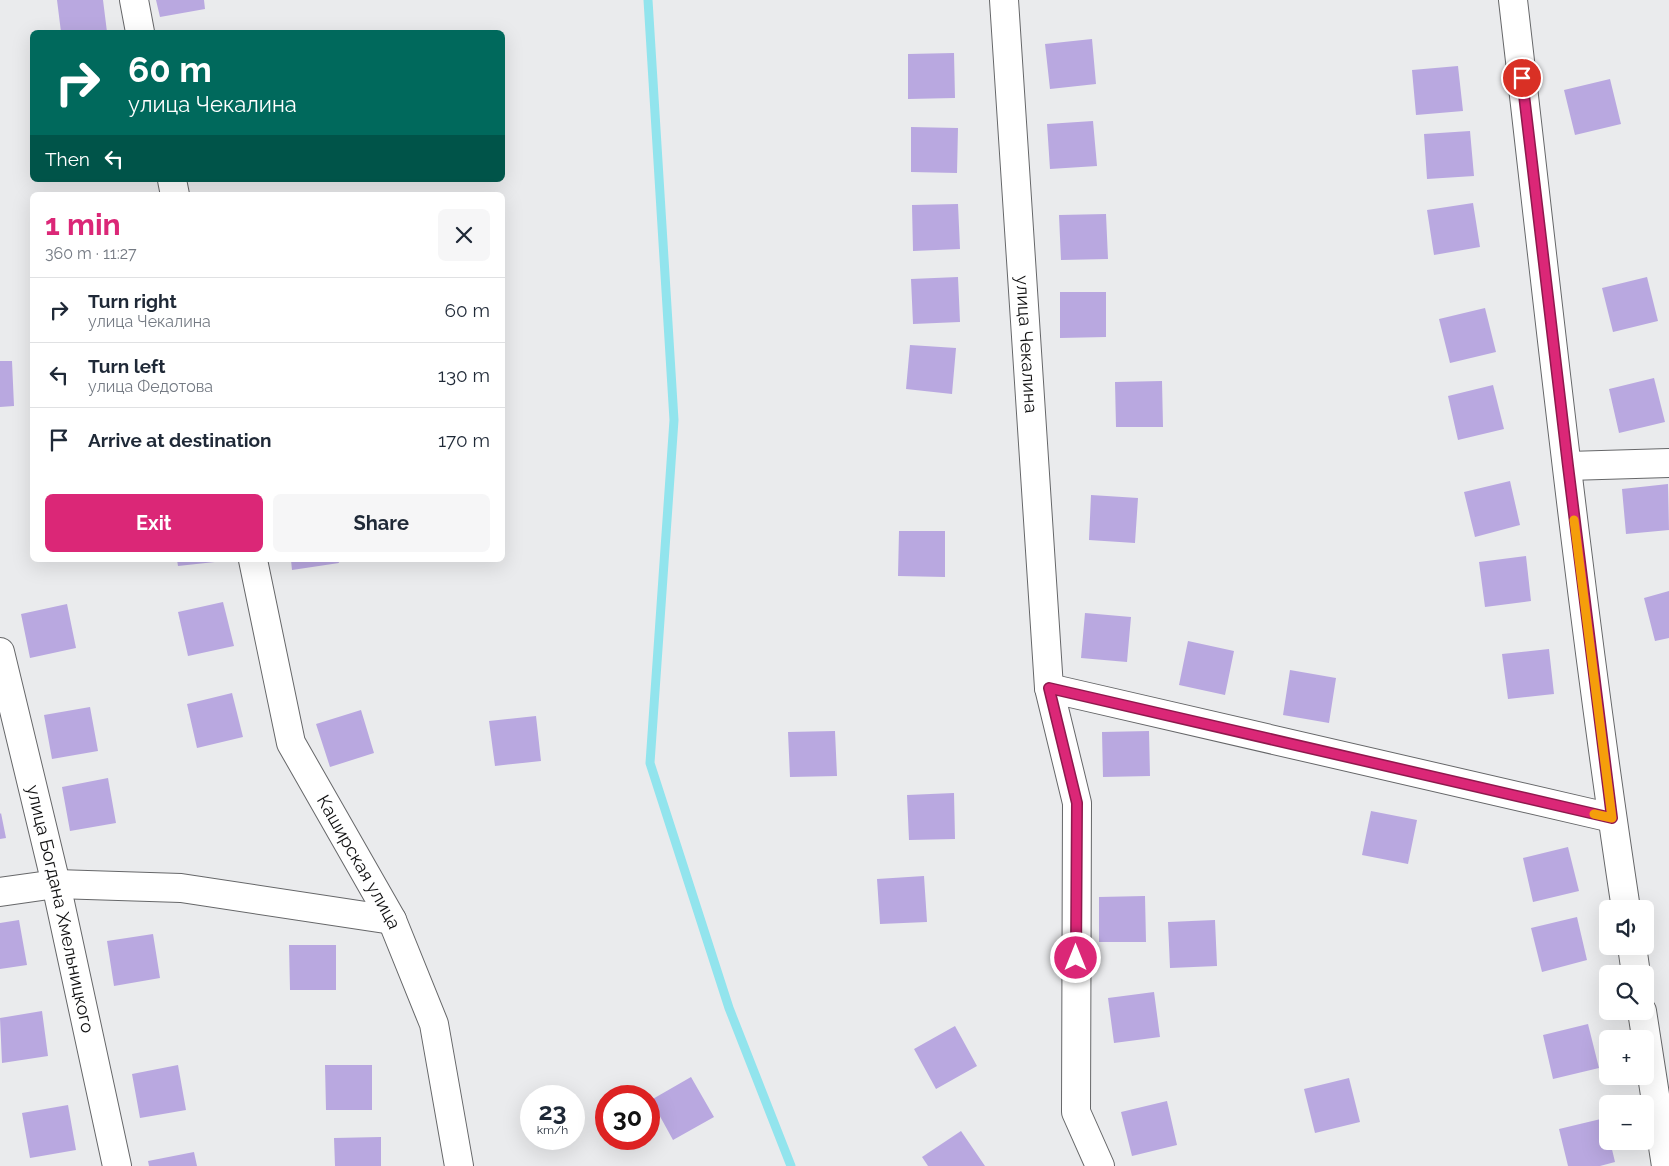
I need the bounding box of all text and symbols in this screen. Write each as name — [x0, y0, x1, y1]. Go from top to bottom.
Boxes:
text: 60 m — [128, 49, 212, 90]
icon: right — [45, 50, 110, 115]
pin — [1501, 57, 1543, 99]
icon: arrive — [1508, 64, 1536, 92]
text: улица Чекалина — [128, 91, 297, 117]
icon: left — [100, 145, 128, 173]
text: Then — [45, 148, 90, 170]
text: 1 min — [45, 207, 121, 242]
button: close — [438, 209, 490, 261]
text: 360 m · 11:27 — [45, 244, 137, 263]
street label: улица Чекалина — [1012, 275, 1042, 414]
text: Turn right — [88, 290, 177, 312]
icon: right — [45, 296, 73, 324]
text: 60 m — [445, 299, 490, 321]
text: улица Чекалина — [88, 312, 211, 331]
text: Turn left — [88, 355, 165, 377]
icon: left — [45, 361, 73, 389]
text: 130 m — [438, 364, 490, 386]
text: улица Федотова — [88, 377, 213, 396]
icon: arrive — [45, 426, 73, 454]
text: Arrive at destination — [88, 429, 272, 451]
text: 170 m — [438, 429, 490, 451]
button: Exit — [45, 494, 263, 552]
button: Share — [273, 494, 490, 552]
street label: улица Богдана Хмельницкого — [22, 783, 99, 1035]
street label: Каширская улица — [313, 791, 405, 932]
map controls — [1599, 900, 1654, 1150]
button: sound — [1599, 900, 1654, 955]
position arrow — [1049, 931, 1101, 983]
button: search — [1599, 965, 1654, 1020]
button: + — [1599, 1030, 1654, 1085]
speed limit sign: 30 — [595, 1085, 660, 1150]
button: − — [1599, 1095, 1654, 1150]
text: 23 — [538, 1096, 567, 1126]
text: km/h — [537, 1123, 568, 1137]

